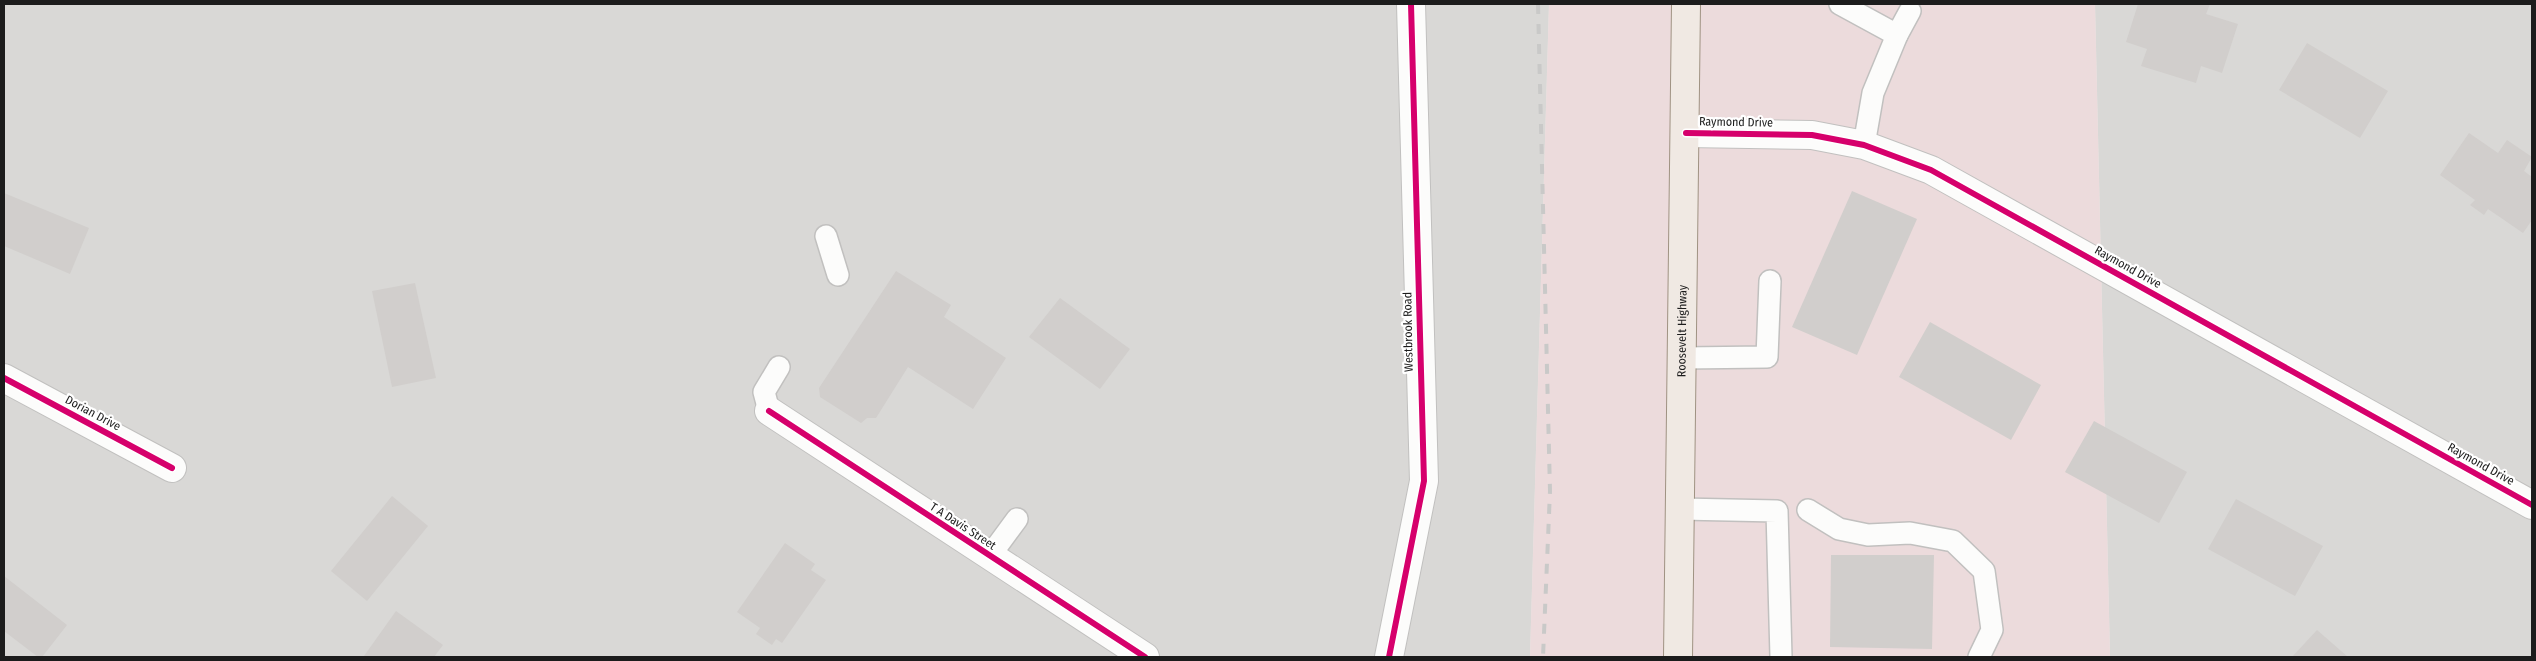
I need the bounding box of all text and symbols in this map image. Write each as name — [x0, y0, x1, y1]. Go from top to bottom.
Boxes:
street label: Raymond Drive — [1699, 114, 1773, 130]
street label: Raymond Drive — [2092, 243, 2164, 291]
street label: Roosevelt Highway — [1674, 284, 1690, 377]
street label: Westbrook Road — [1400, 292, 1416, 372]
street label: Dorian Drive — [63, 393, 123, 434]
street label: Raymond Drive — [2445, 440, 2517, 488]
street label: T A Davis Street — [927, 499, 999, 553]

